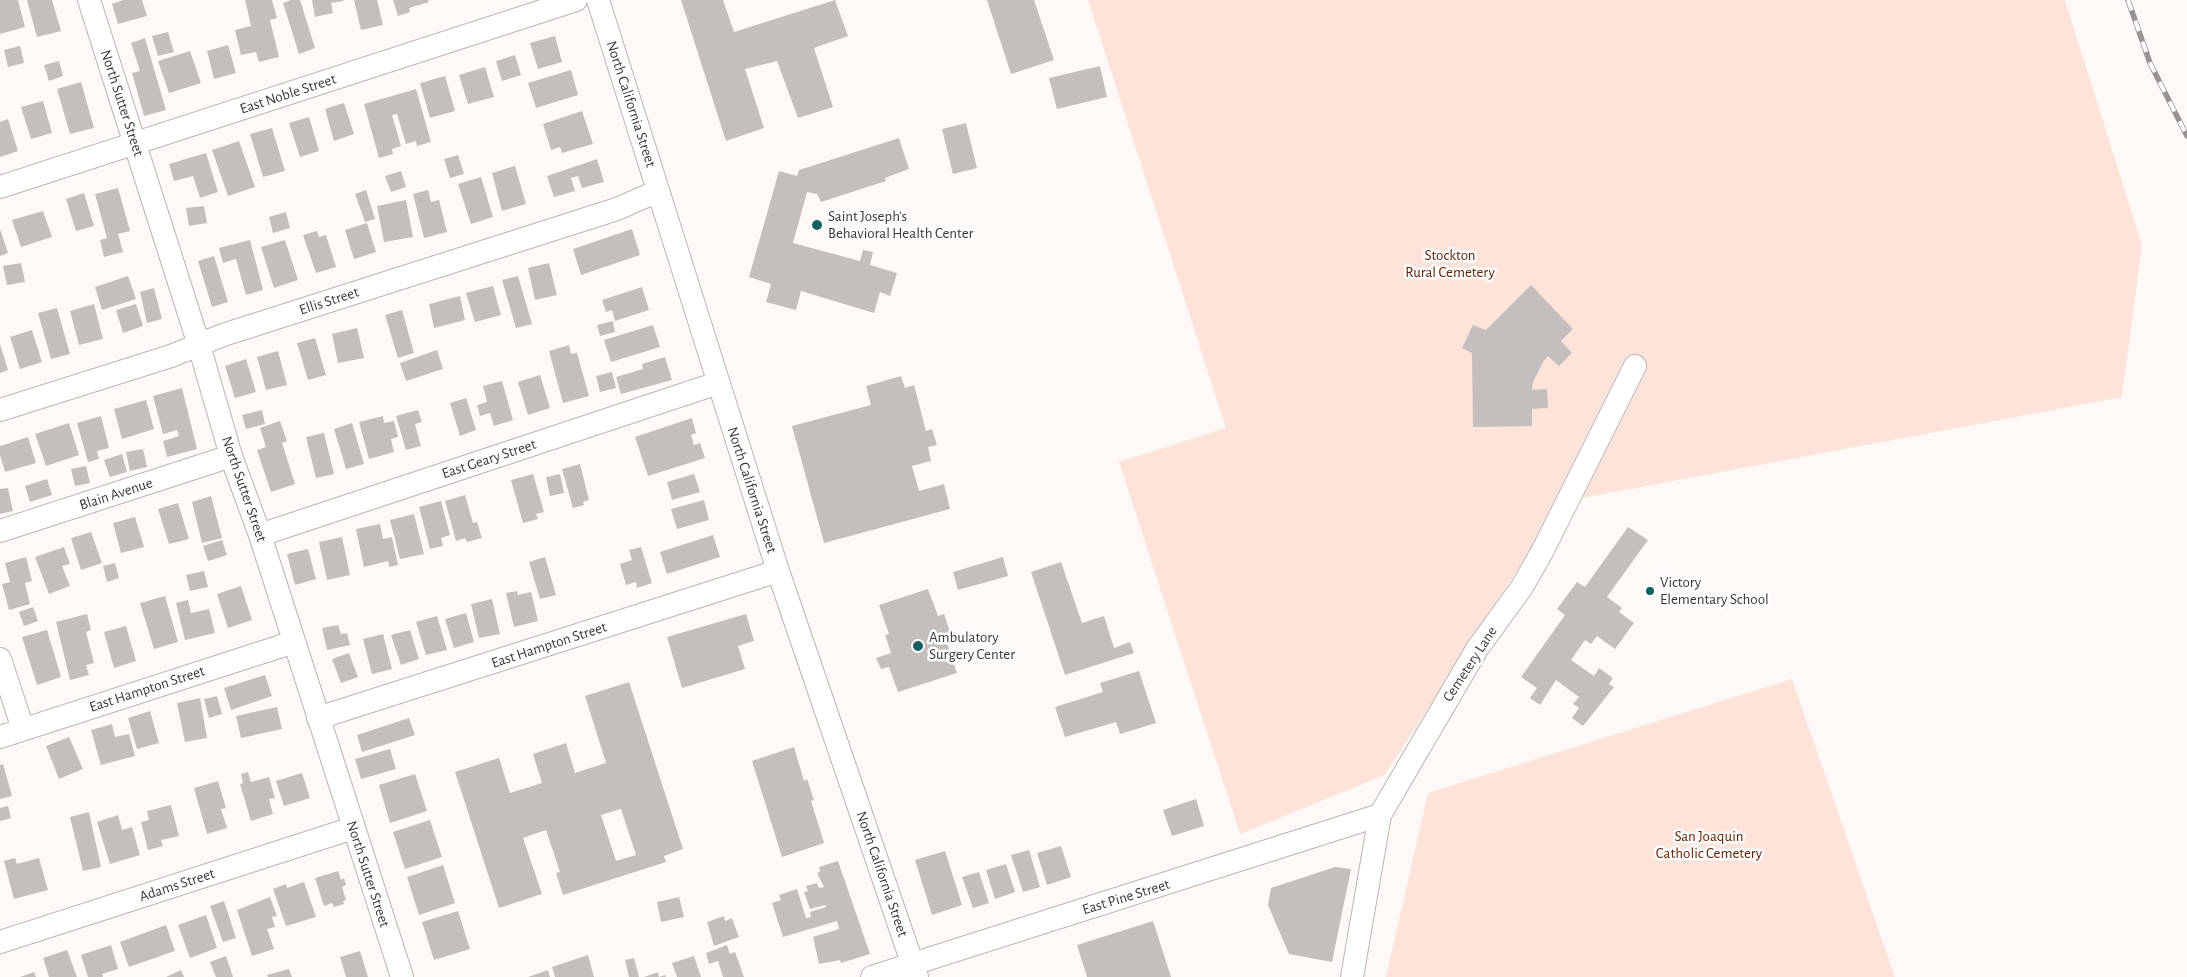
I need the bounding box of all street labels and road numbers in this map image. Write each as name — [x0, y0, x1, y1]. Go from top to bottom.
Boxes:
street label: North California Street — [602, 39, 660, 169]
street label: North Sutter Street — [96, 48, 148, 158]
street label: East Noble Street — [238, 70, 338, 118]
street label: Ellis Street — [297, 283, 361, 319]
street label: North California Street — [723, 425, 781, 555]
street label: North Sutter Street — [217, 434, 271, 544]
street label: East Geary Street — [439, 435, 539, 483]
street label: Blain Avenue — [77, 474, 155, 514]
street label: East Hampton Street — [489, 618, 609, 672]
street label: Cemetery Lane — [1439, 623, 1501, 705]
street label: East Hampton Street — [87, 662, 207, 716]
street label: North California Street — [852, 809, 912, 939]
street label: North Sutter Street — [342, 819, 394, 929]
street label: Adams Street — [137, 864, 217, 906]
street label: East Pine Street — [1080, 875, 1172, 919]

